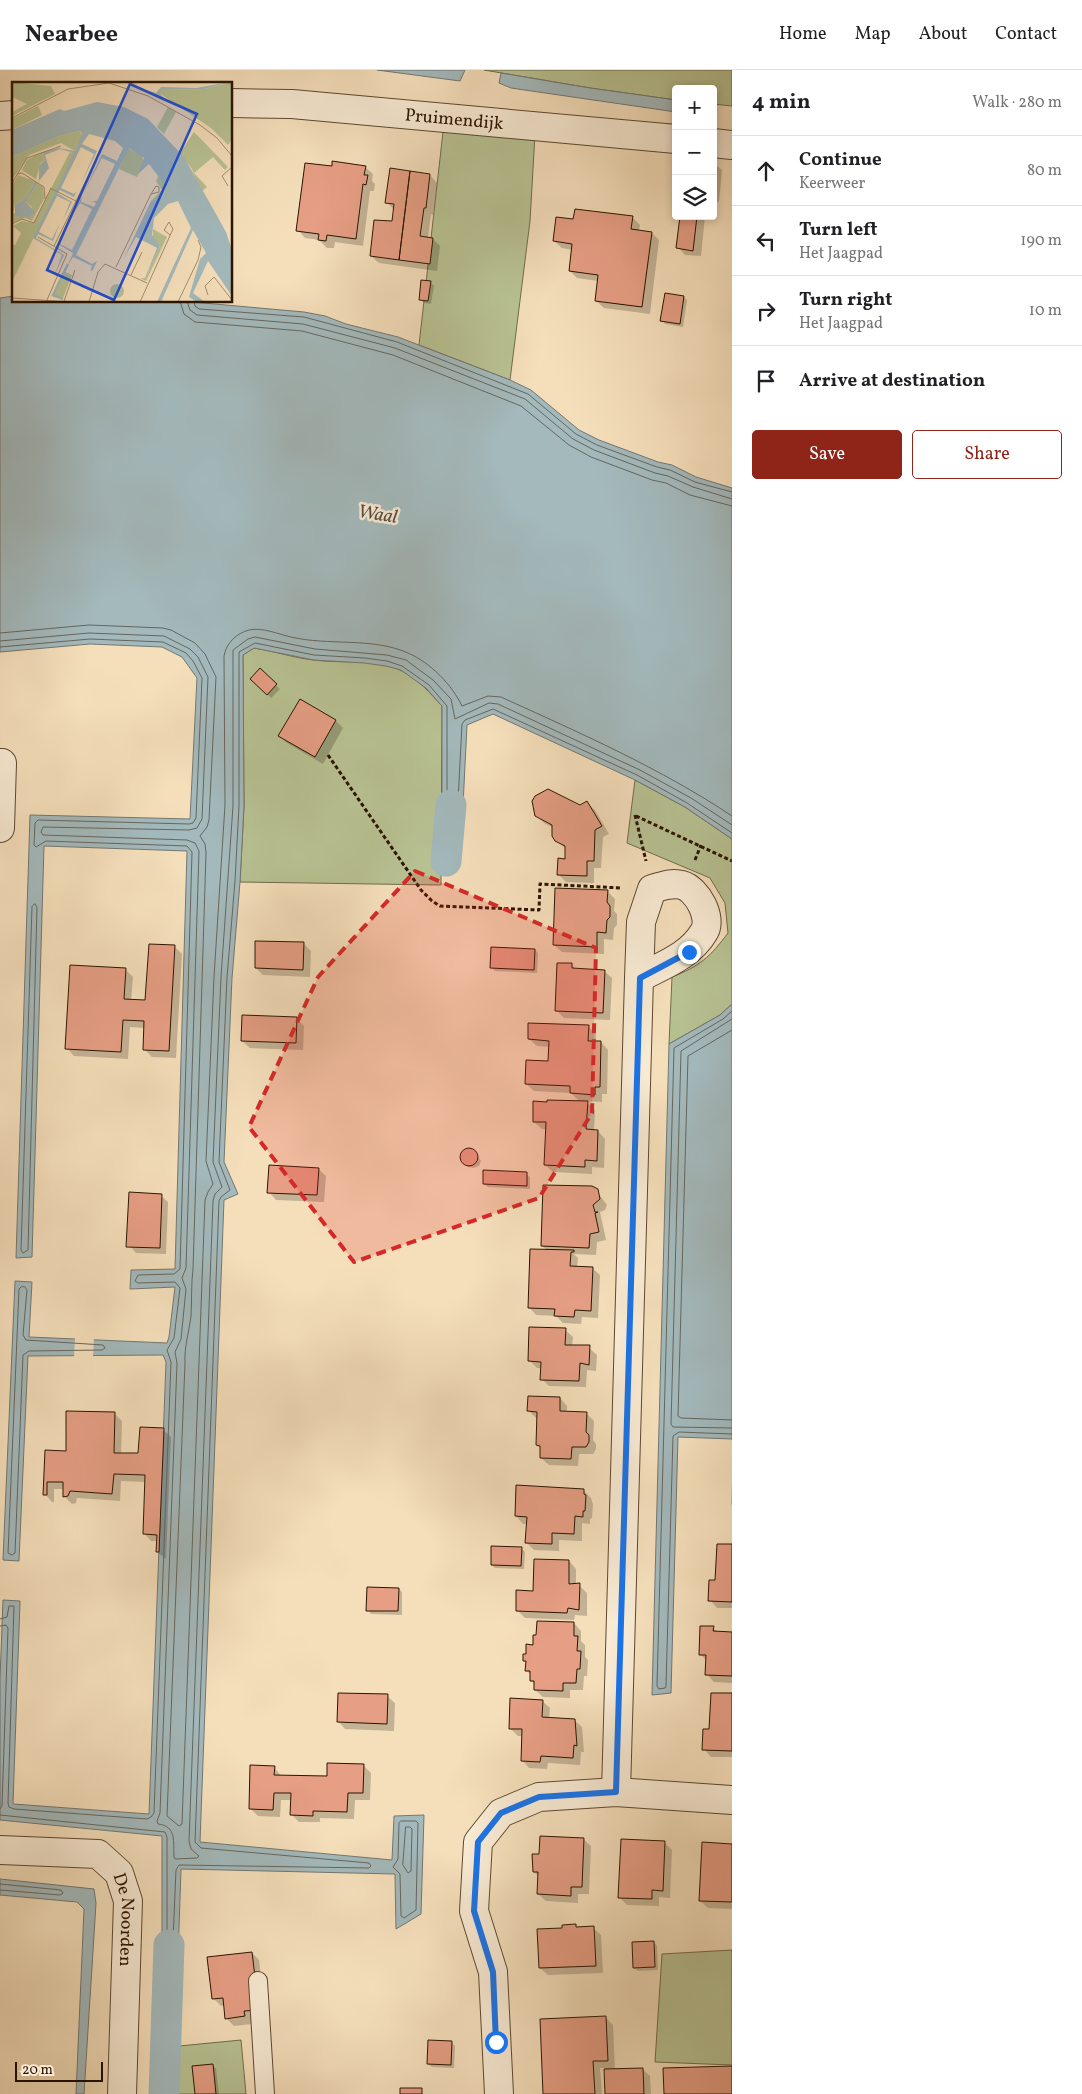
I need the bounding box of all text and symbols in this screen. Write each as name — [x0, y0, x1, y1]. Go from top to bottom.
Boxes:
text: Nearbee — [25, 18, 118, 52]
text: Home — [779, 22, 827, 47]
text: Map — [855, 22, 891, 47]
text: About — [919, 22, 967, 47]
text: Contact — [995, 22, 1057, 47]
inset map — [12, 82, 232, 302]
map controls — [672, 85, 717, 220]
button: + — [672, 85, 717, 130]
text: 4 min — [752, 88, 811, 117]
text: Walk · 280 m — [972, 92, 1062, 114]
street label: Pruimendijk — [404, 103, 505, 137]
button: − — [672, 130, 717, 175]
text: Continue — [799, 147, 882, 173]
icon: ahead — [752, 157, 780, 185]
text: 80 m — [1027, 160, 1062, 182]
text: Keerweer — [799, 173, 865, 195]
button: layers — [672, 175, 717, 220]
text: Turn left — [799, 217, 878, 243]
icon: left — [752, 227, 780, 255]
text: 190 m — [1020, 230, 1062, 252]
text: Het Jaagpad — [799, 243, 883, 265]
text: Turn right — [799, 287, 892, 313]
icon: right — [752, 297, 780, 325]
text: 10 m — [1029, 300, 1062, 322]
text: Het Jaagpad — [799, 313, 883, 335]
icon: arrive — [752, 367, 780, 395]
text: Arrive at destination — [799, 368, 985, 394]
button: Save — [752, 430, 902, 479]
button: Share — [912, 430, 1062, 479]
water label: Waal — [356, 499, 400, 531]
route end — [678, 941, 701, 964]
street label: De Noorden — [106, 1870, 139, 1967]
route start — [485, 2031, 508, 2054]
scale bar — [15, 2059, 102, 2082]
text: 20 m — [22, 2061, 53, 2080]

